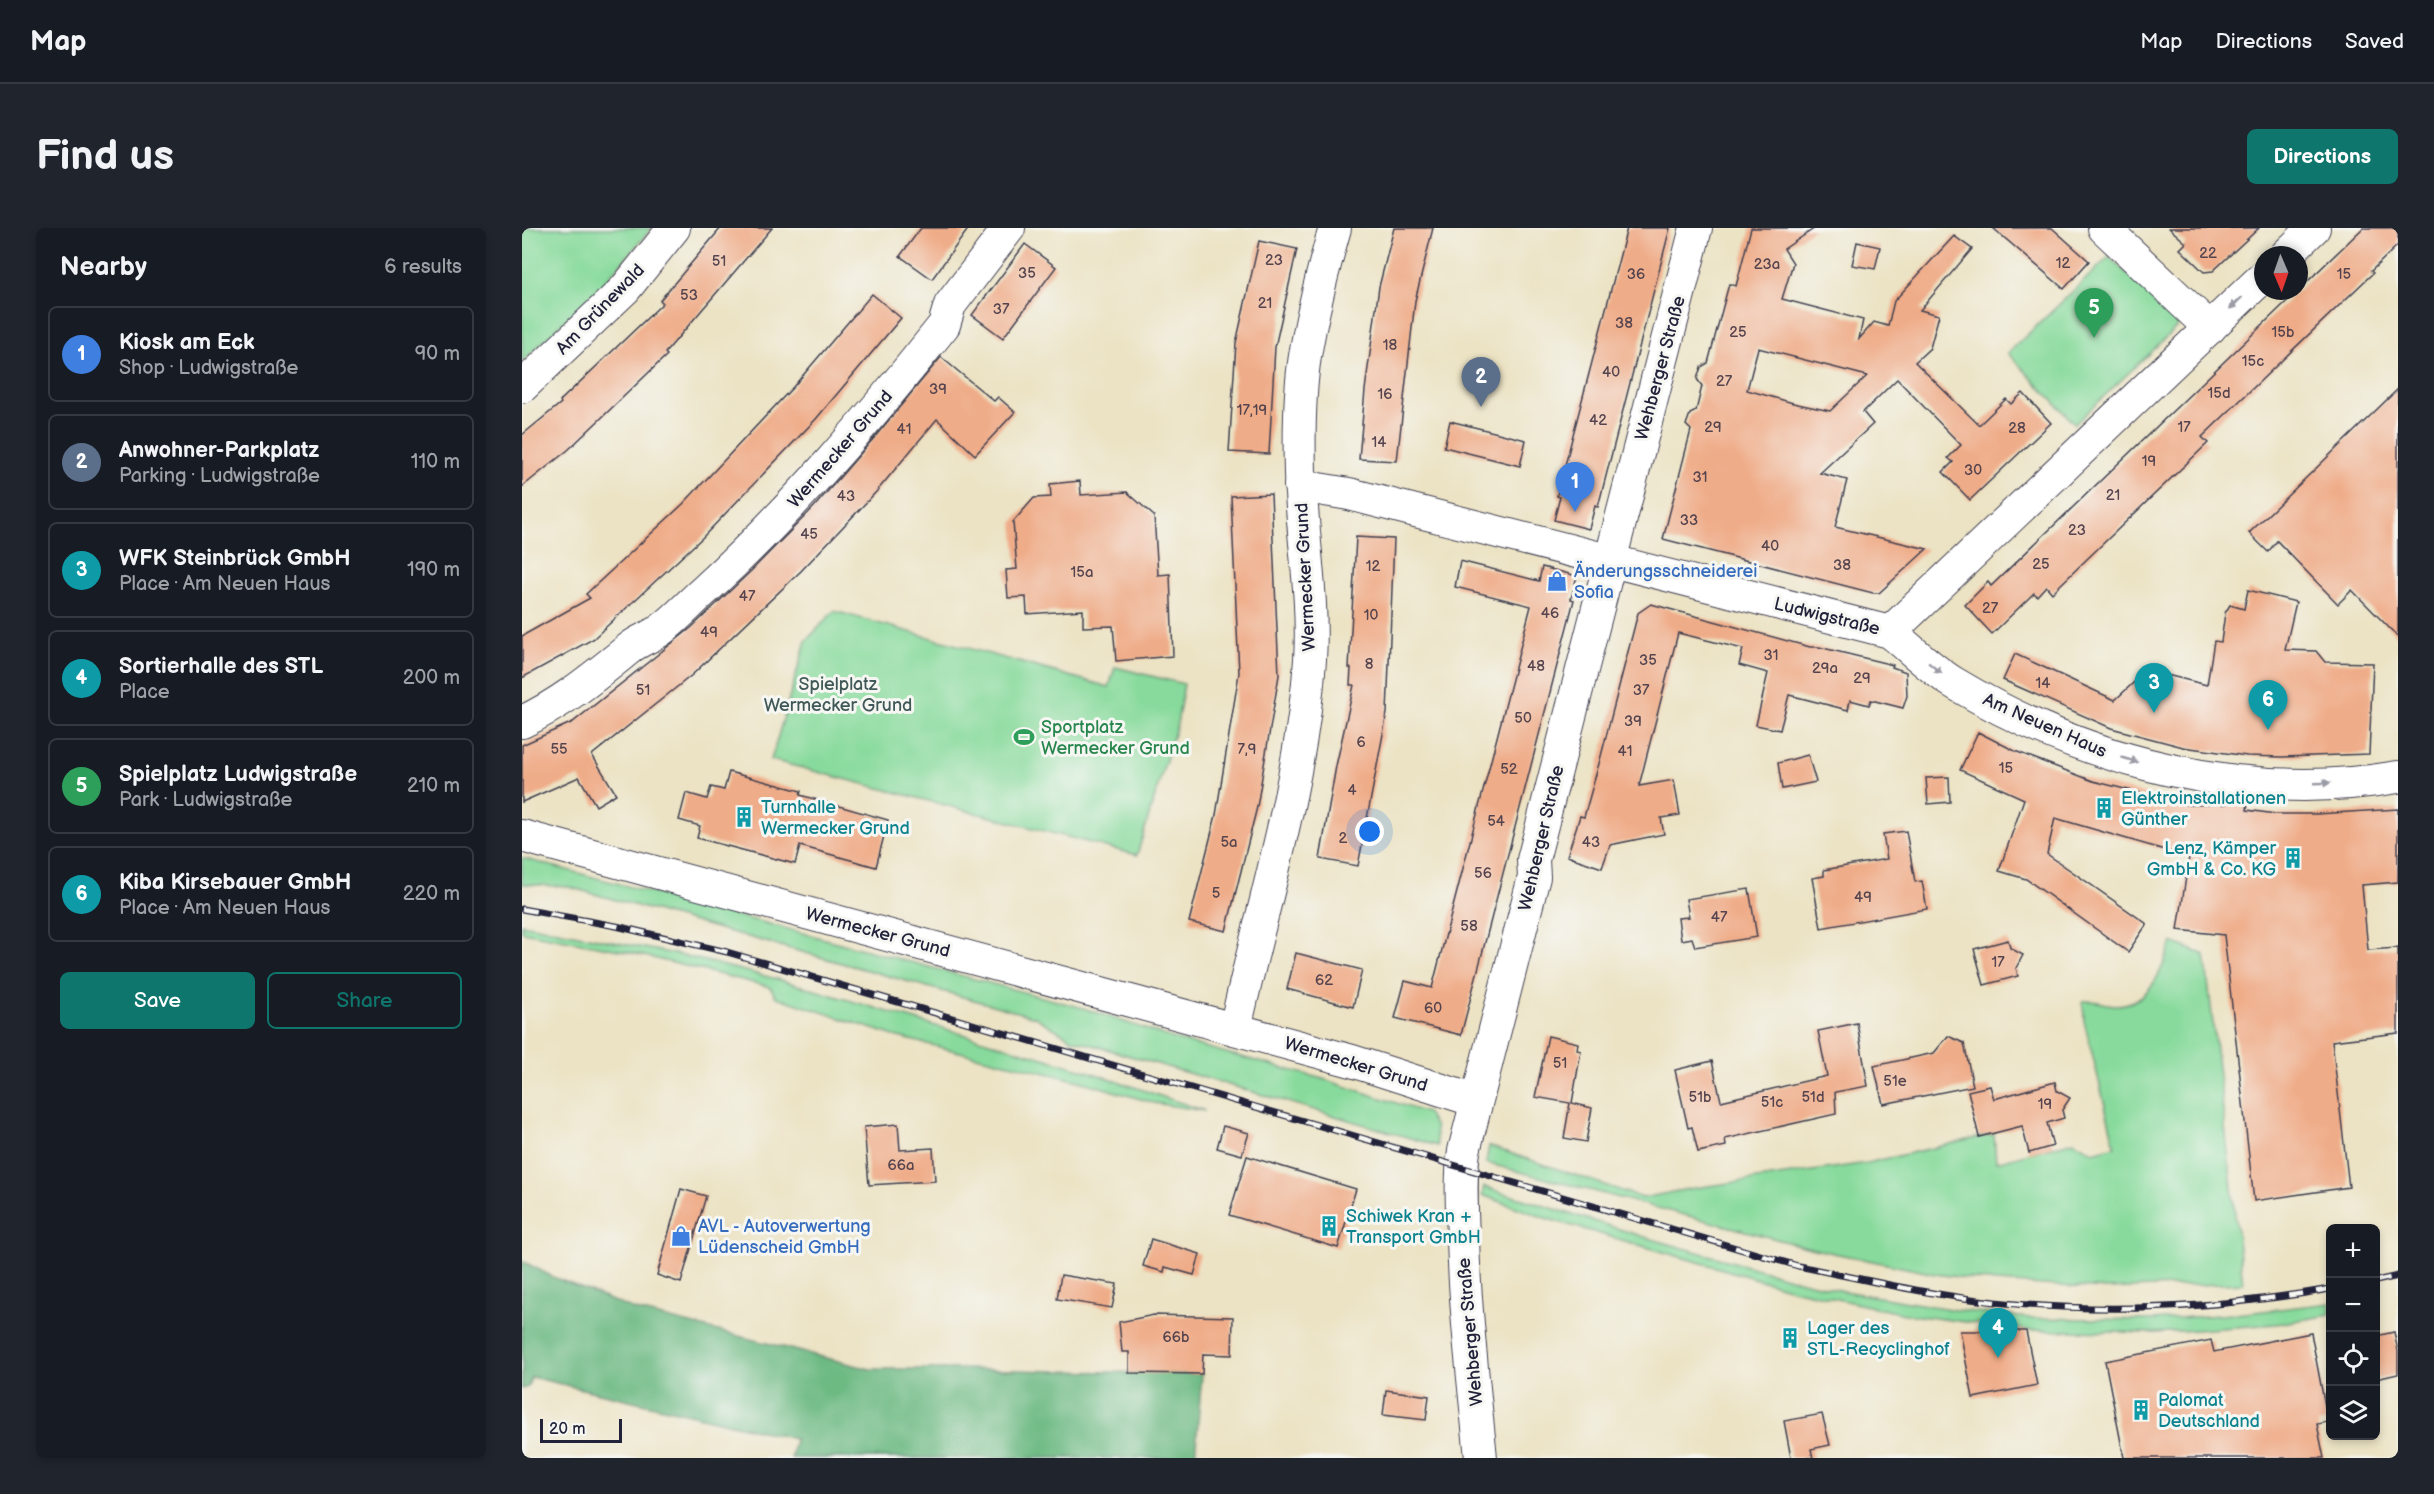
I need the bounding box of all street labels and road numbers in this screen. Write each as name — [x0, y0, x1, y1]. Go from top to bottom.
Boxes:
street label: Am Grünewald — [552, 260, 649, 359]
street label: Wehberger Straße — [1631, 293, 1690, 443]
street label: Wermecker Grund — [784, 386, 897, 512]
street label: Wermecker Grund — [1291, 502, 1320, 652]
street label: Ludwigstraße — [1772, 593, 1882, 640]
street label: Am Neuen Haus — [1980, 689, 2110, 762]
street label: Wehberger Straße — [1515, 763, 1569, 913]
street label: Wermecker Grund — [803, 903, 952, 962]
street label: Wermecker Grund — [1282, 1033, 1430, 1096]
street label: Wehberger Straße — [1454, 1257, 1487, 1407]

